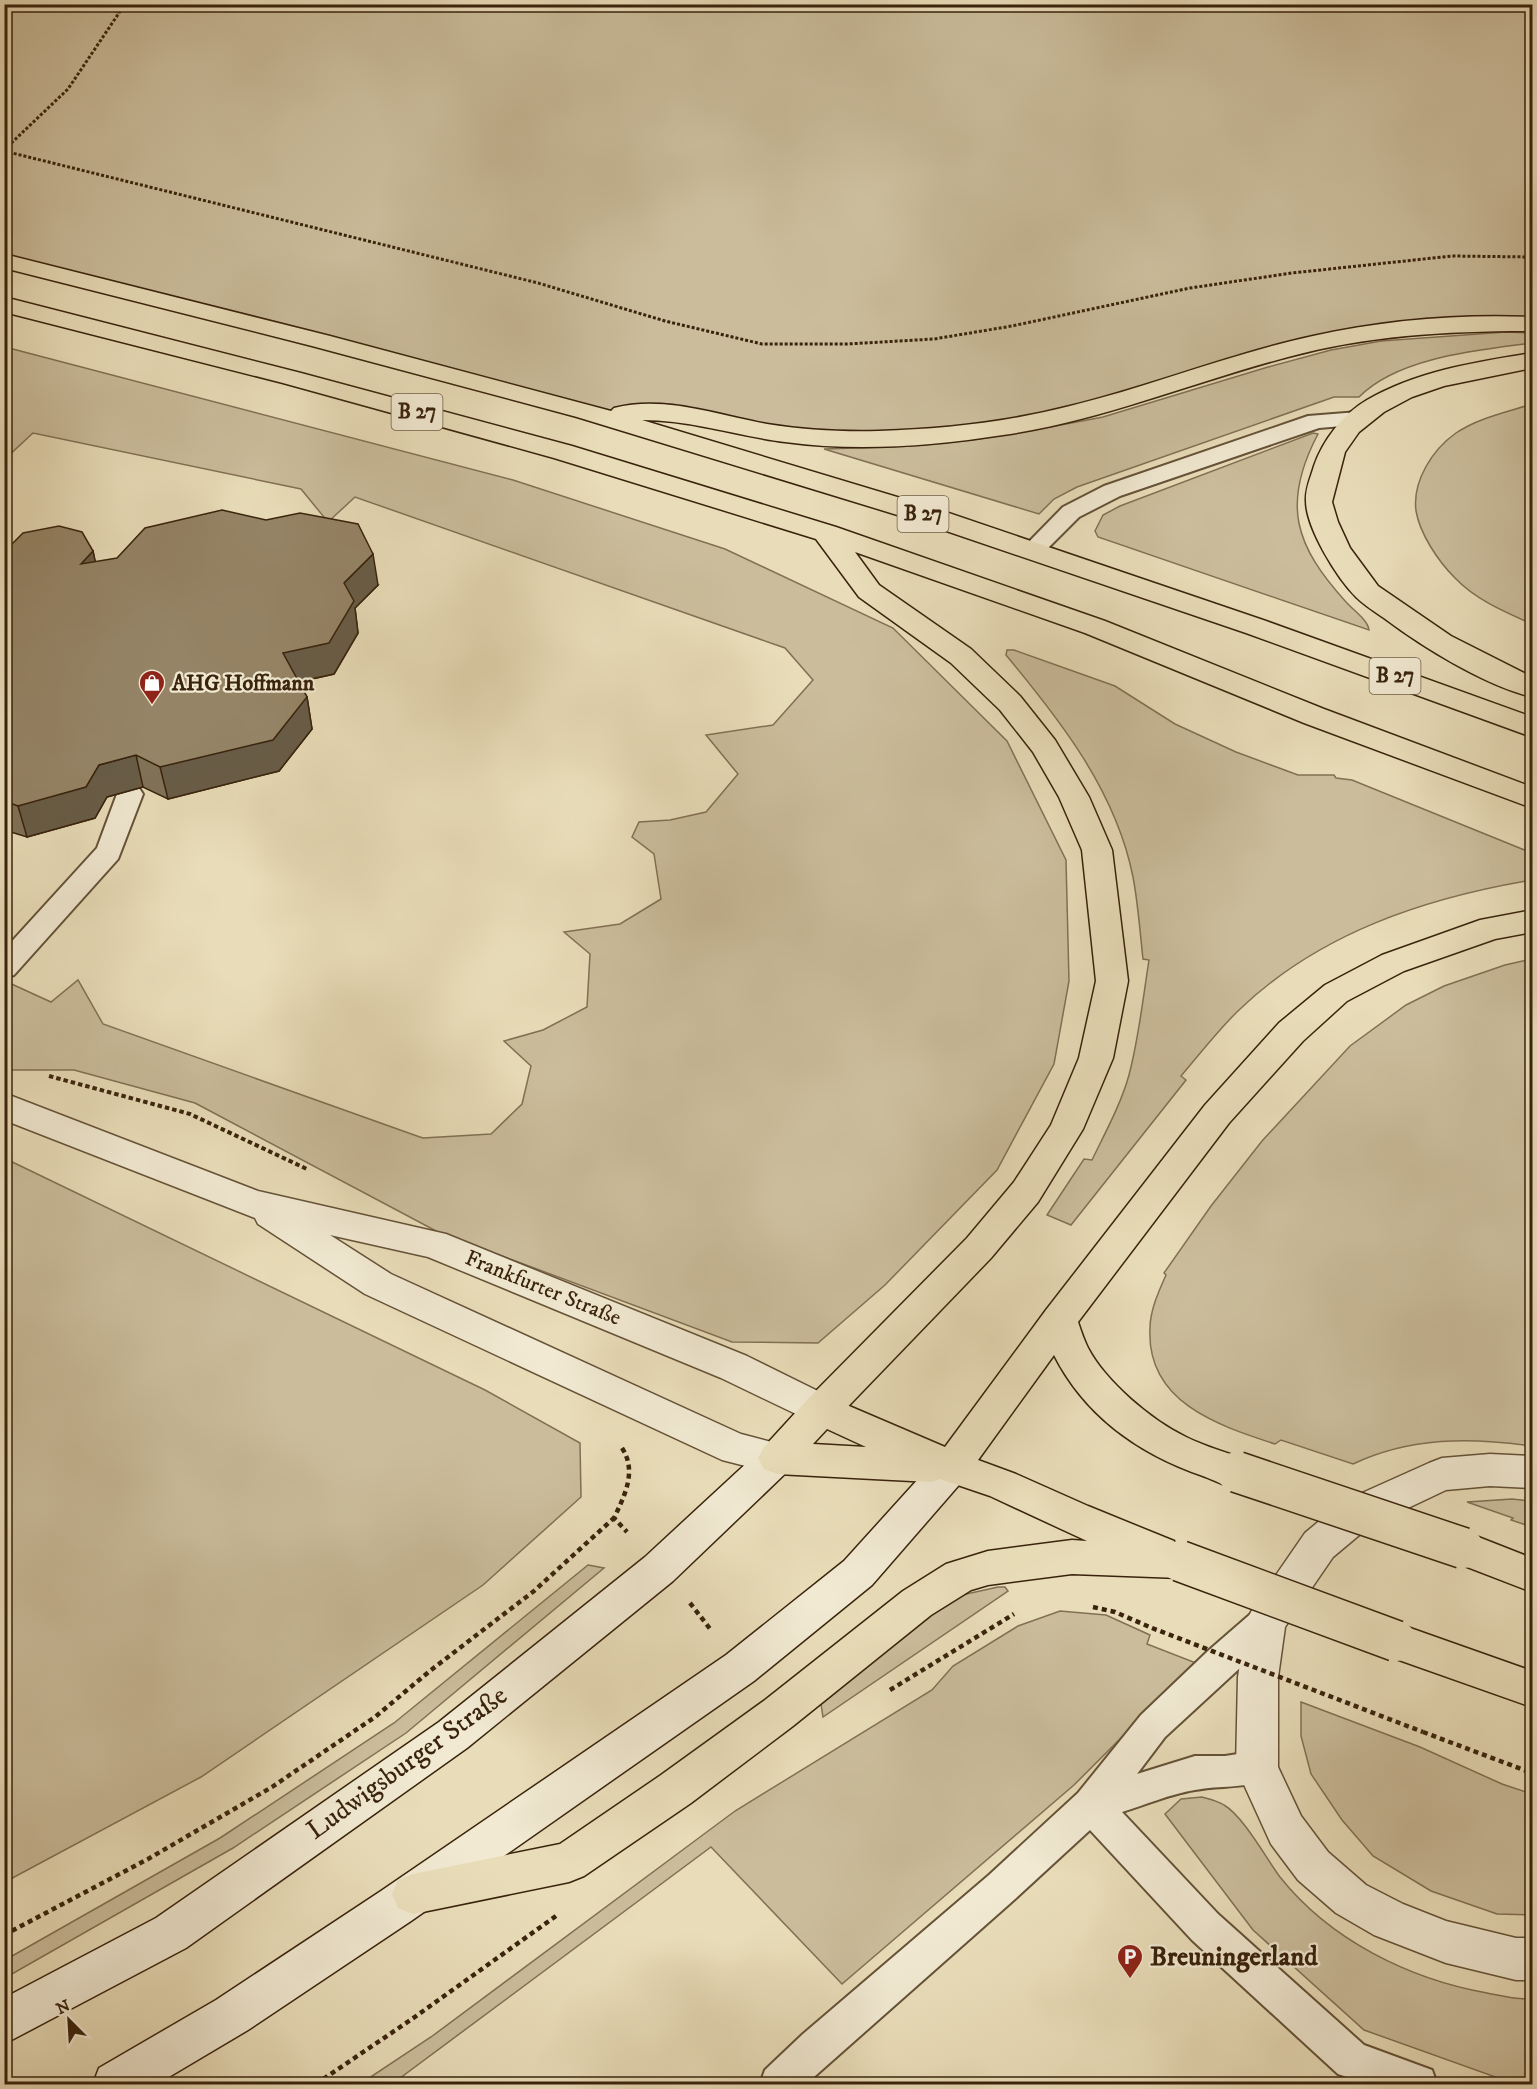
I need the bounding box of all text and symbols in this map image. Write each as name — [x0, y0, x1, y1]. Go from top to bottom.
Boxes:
road number: B 27 — [392, 394, 442, 430]
road number: B 27 — [898, 496, 948, 532]
road number: B 27 — [1370, 658, 1420, 694]
shop icon: AHG Hoffmann — [137, 668, 167, 706]
place label: AHG Hoffmann — [171, 670, 315, 697]
street label: Frankfurter Straße — [461, 1244, 625, 1332]
street label: Ludwigsburger Straße — [300, 1679, 514, 1847]
place label: Breuningerland — [1150, 1940, 1318, 1974]
parking icon: Breuningerland — [1115, 1942, 1145, 1980]
north arrow — [39, 1990, 99, 2050]
text: N — [53, 1995, 73, 2019]

